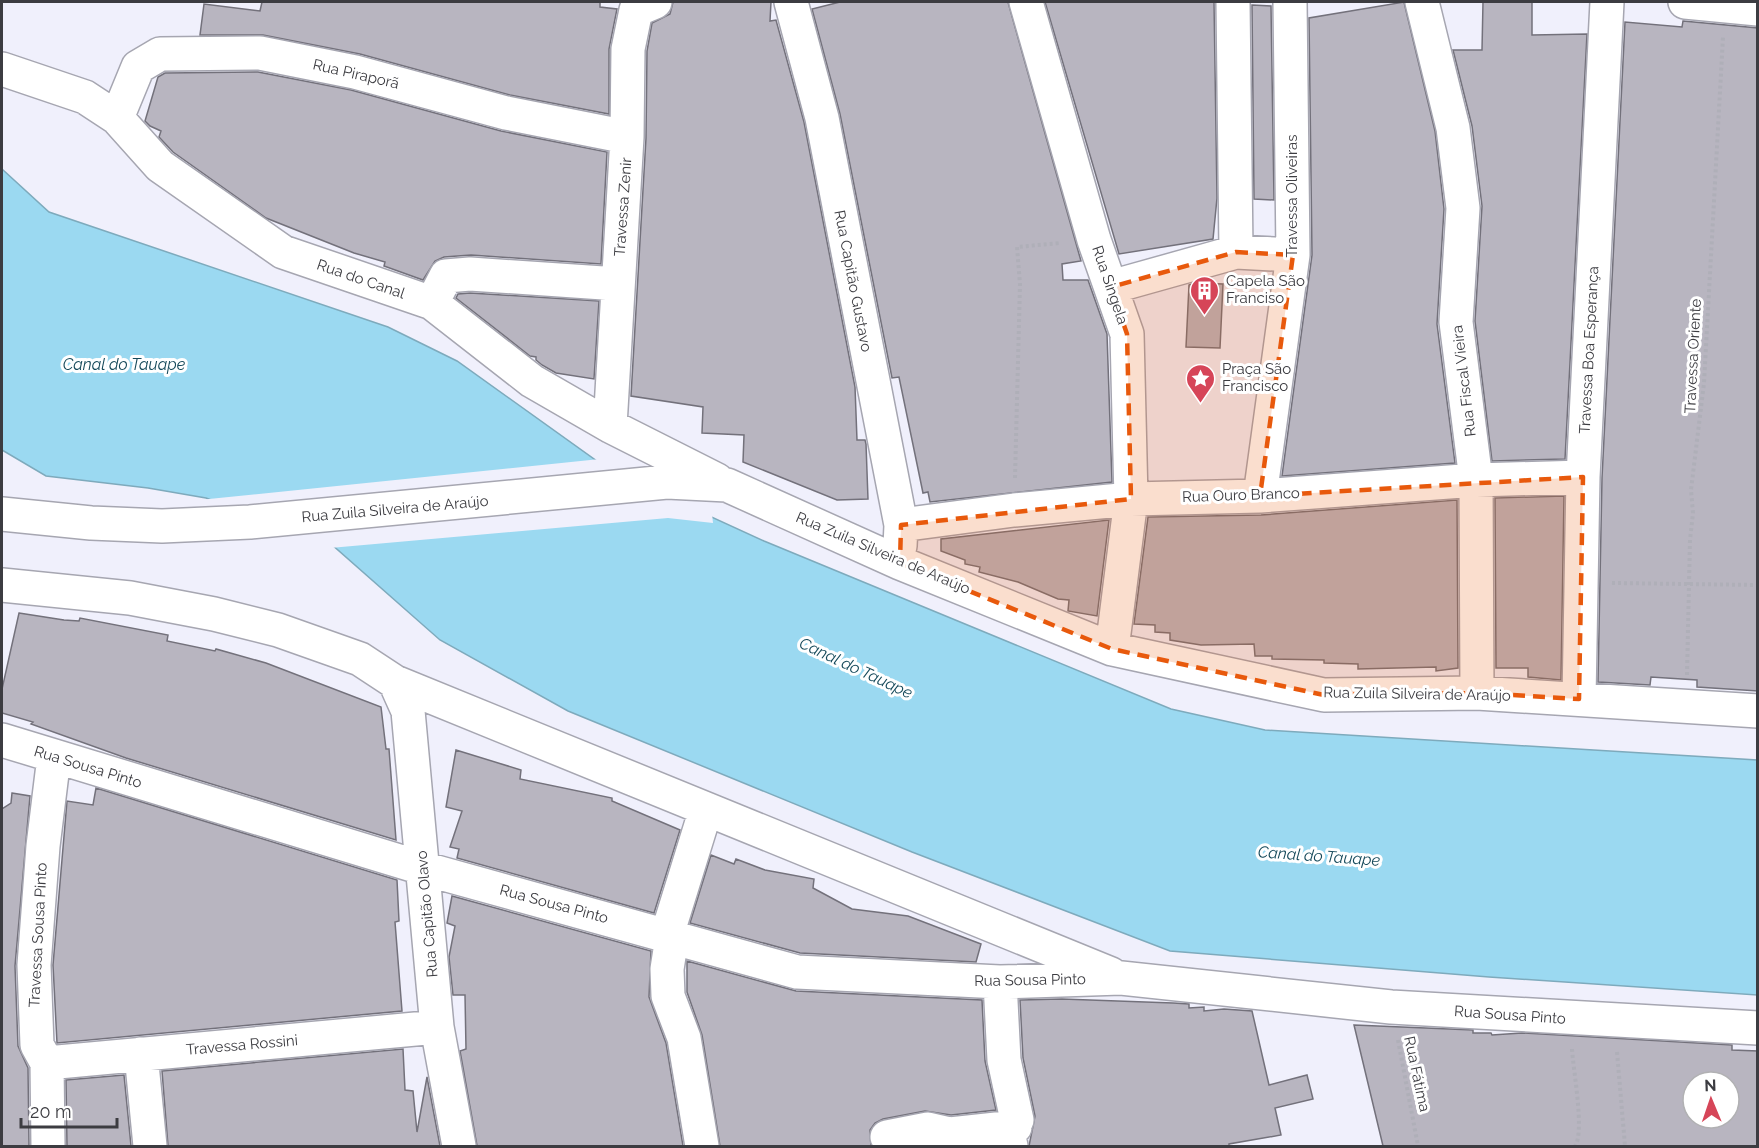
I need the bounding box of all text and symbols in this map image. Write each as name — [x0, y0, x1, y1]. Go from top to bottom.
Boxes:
street label: Rua Piraporã — [311, 55, 401, 93]
street label: Travessa Oliveiras — [1283, 134, 1301, 258]
street label: Travessa Zenir — [611, 156, 635, 257]
street label: Rua Capitão Gustavo — [830, 209, 876, 353]
street label: Rua Singela — [1088, 243, 1132, 327]
street label: Rua do Canal — [315, 255, 408, 303]
street label: Travessa Boa Esperança — [1576, 266, 1602, 434]
place label: Capela São Franciso — [1226, 272, 1305, 307]
building icon: Capela São Franciso — [1189, 274, 1221, 316]
street label: Travessa Oriente — [1681, 298, 1705, 414]
street label: Rua Fiscal Vieira — [1448, 324, 1480, 438]
water label: Canal do Tauape — [63, 355, 186, 374]
place label: Praça São Francisco — [1222, 360, 1291, 395]
place icon: Praça São Francisco — [1185, 362, 1217, 404]
street label: Rua Ouro Branco — [1182, 484, 1300, 506]
street label: Rua Zuila Silveira de Araújo — [301, 492, 489, 526]
street label: Rua Zuila Silveira de Araújo — [793, 508, 973, 598]
water label: Canal do Tauape — [796, 633, 916, 703]
street label: Rua Zuila Silveira de Araújo — [1323, 683, 1511, 705]
street label: Rua Sousa Pinto — [32, 742, 144, 792]
water label: Canal do Tauape — [1257, 842, 1381, 870]
street label: Rua Capitão Olavo — [412, 850, 442, 978]
street label: Travessa Sousa Pinto — [25, 862, 51, 1008]
street label: Rua Sousa Pinto — [498, 881, 610, 927]
street label: Rua Sousa Pinto — [974, 970, 1086, 990]
street label: Rua Sousa Pinto — [1454, 1002, 1566, 1028]
street label: Travessa Rossini — [185, 1031, 299, 1059]
street label: Rua Fátima — [1400, 1035, 1434, 1113]
north arrow — [1681, 1070, 1741, 1130]
text: N — [1704, 1076, 1717, 1095]
scale bar — [21, 1091, 117, 1129]
text: 20 m — [30, 1101, 72, 1122]

